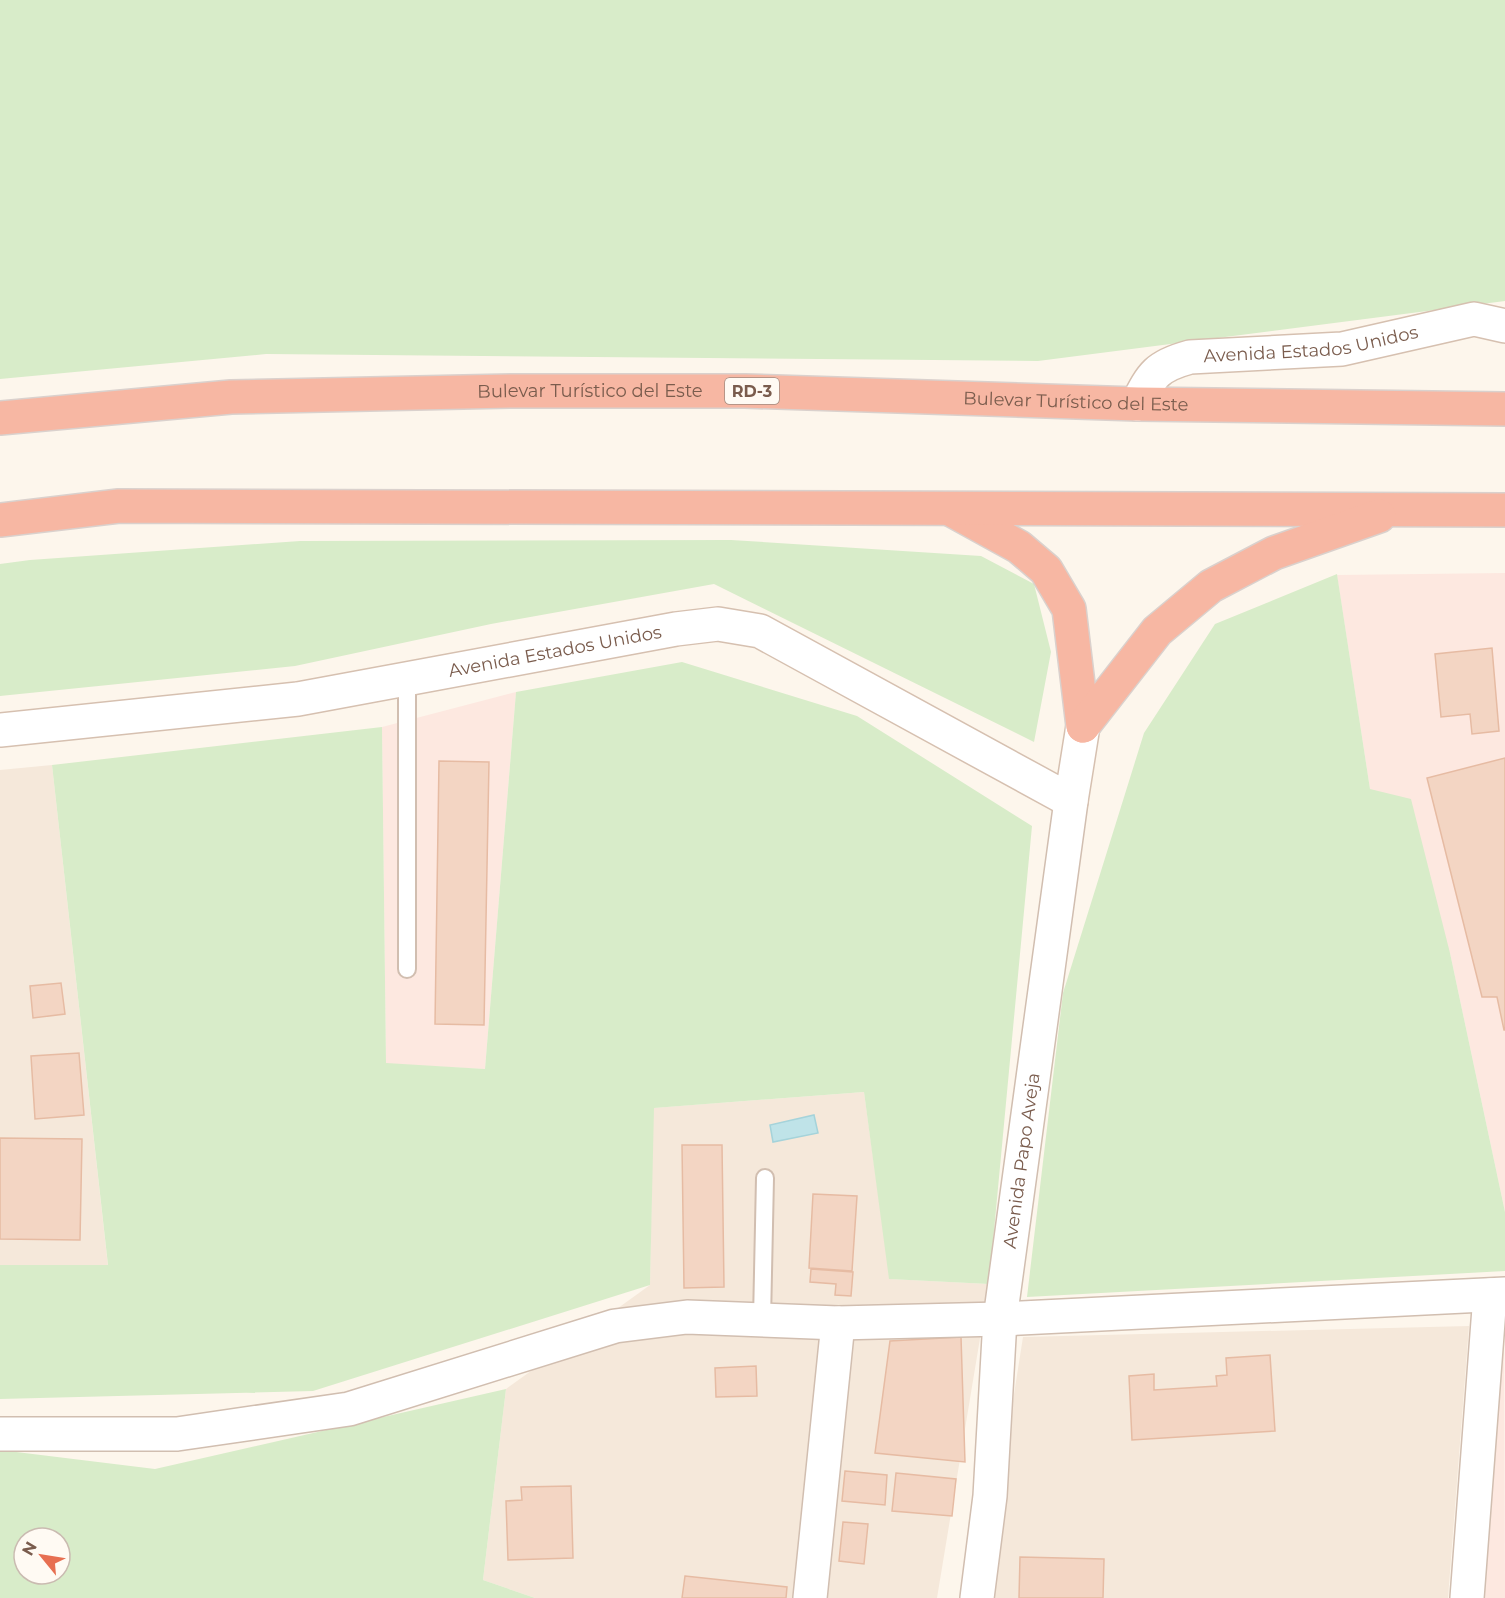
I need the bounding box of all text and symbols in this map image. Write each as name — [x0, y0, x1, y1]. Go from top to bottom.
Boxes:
street label: Avenida Estados Unidos — [1203, 321, 1420, 367]
road number: RD-3 — [725, 378, 779, 404]
street label: Bulevar Turístico del Este — [477, 380, 703, 403]
street label: Bulevar Turístico del Este — [963, 387, 1189, 416]
street label: Avenida Estados Unidos — [447, 621, 664, 682]
street label: Avenida Papo Aveja — [999, 1071, 1045, 1250]
north arrow — [12, 1526, 72, 1586]
text: N — [18, 1538, 41, 1559]

